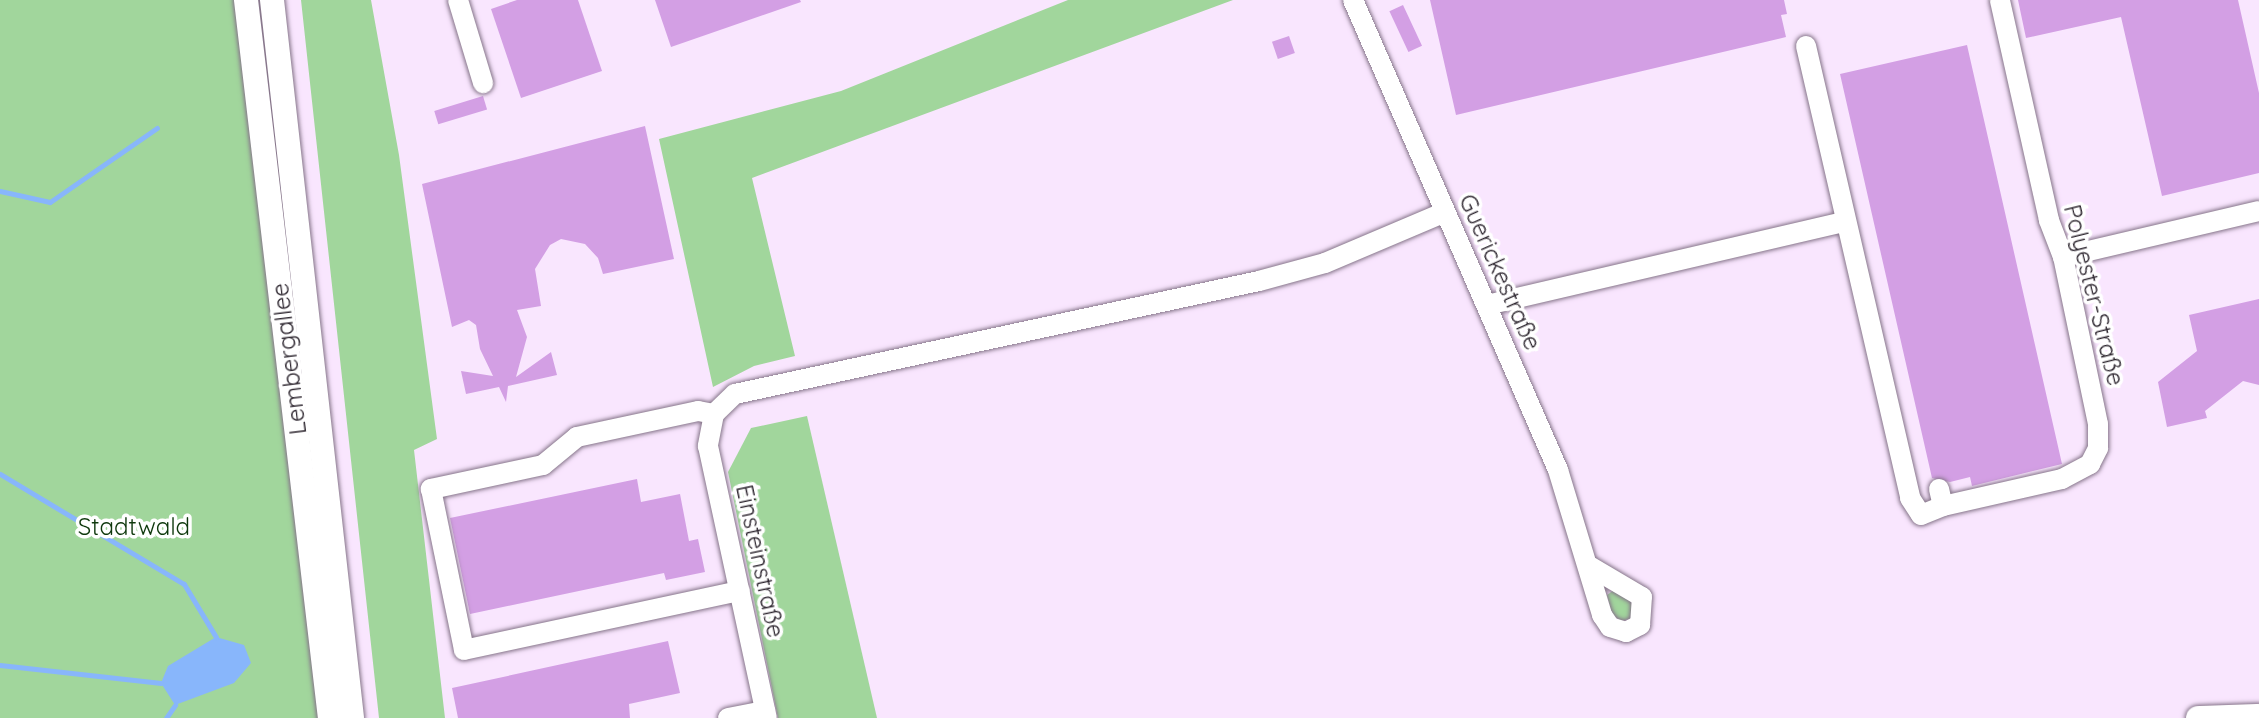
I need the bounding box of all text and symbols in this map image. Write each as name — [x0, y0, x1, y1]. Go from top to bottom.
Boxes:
street label: Guerickestraße — [1453, 190, 1547, 354]
street label: Polyester-Straße — [2058, 202, 2130, 388]
street label: Lembergallee — [265, 282, 313, 436]
street label: Einsteinstraße — [730, 482, 790, 640]
park label: Stadtwald — [78, 513, 190, 541]

